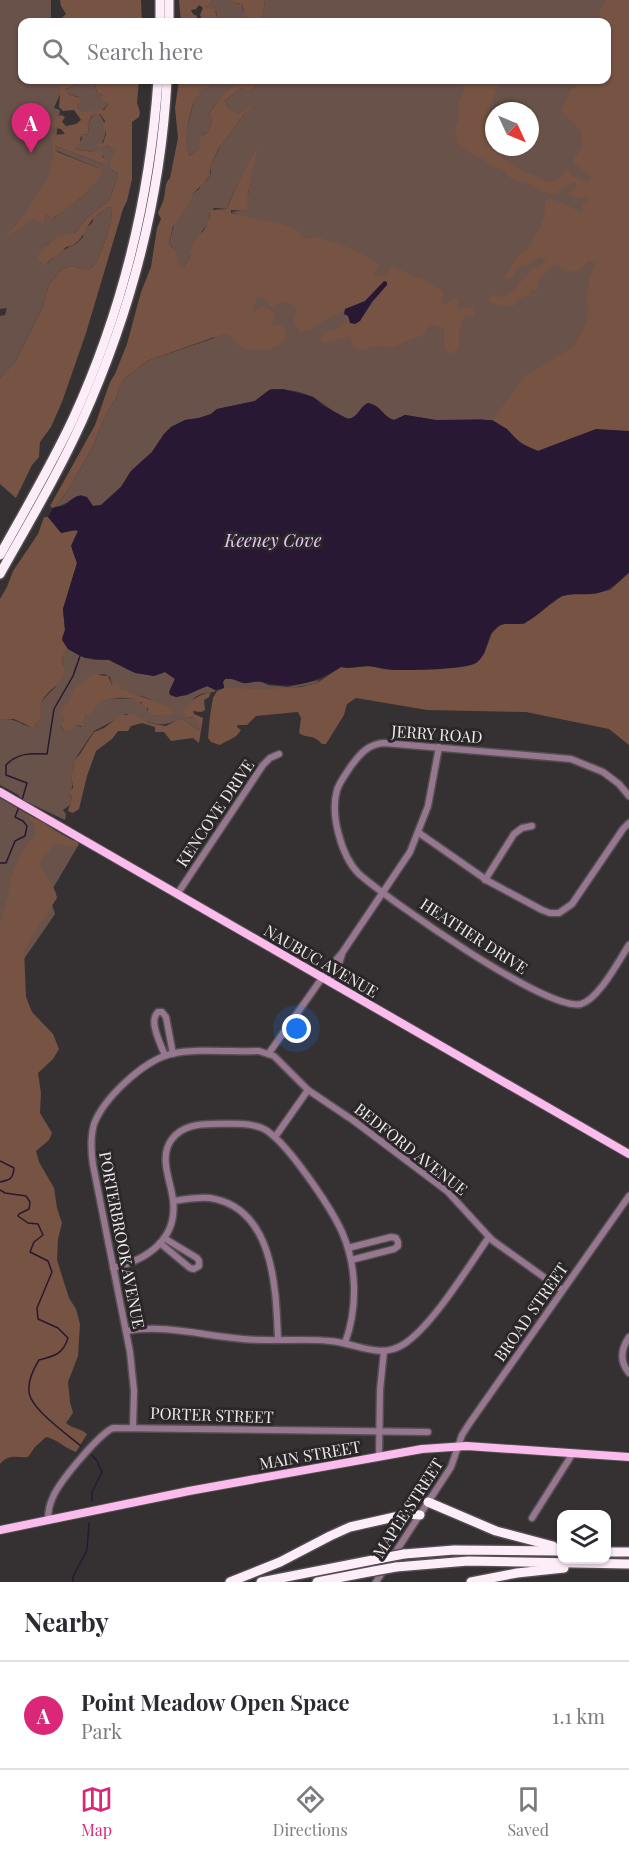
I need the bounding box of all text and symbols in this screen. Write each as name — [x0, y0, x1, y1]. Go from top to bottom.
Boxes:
search box — [18, 18, 611, 84]
icon: search — [39, 35, 72, 68]
text: Search here — [87, 36, 203, 66]
north arrow — [485, 102, 539, 156]
pin: A — [12, 104, 51, 153]
water label: Keeney Cove — [224, 528, 322, 552]
street label: JERRY ROAD — [390, 720, 483, 747]
street label: KENCOVE DRIVE — [171, 755, 258, 870]
street label: HEATHER DRIVE — [416, 893, 532, 978]
street label: NAUBUC AVENUE — [260, 919, 382, 1002]
your location — [282, 1014, 311, 1043]
street label: BEDFORD AVENUE — [350, 1098, 472, 1199]
street label: PORTERBROOK AVENUE — [95, 1149, 150, 1330]
street label: BROAD STREET — [489, 1258, 572, 1365]
street label: PORTER STREET — [150, 1402, 274, 1427]
street label: MAIN STREET — [257, 1435, 362, 1474]
street label: MAPLE STREET — [368, 1454, 448, 1561]
map controls — [557, 1510, 611, 1564]
button: layers — [557, 1510, 611, 1564]
text: Nearby — [24, 1604, 109, 1639]
text: Point Meadow Open Space — [81, 1687, 350, 1717]
text: A — [37, 1702, 50, 1729]
text: 1.1 km — [552, 1702, 605, 1729]
text: Park — [81, 1717, 122, 1744]
tab: Map — [80, 1783, 113, 1840]
tab: Directions — [273, 1783, 348, 1840]
tab: Saved — [507, 1783, 549, 1840]

